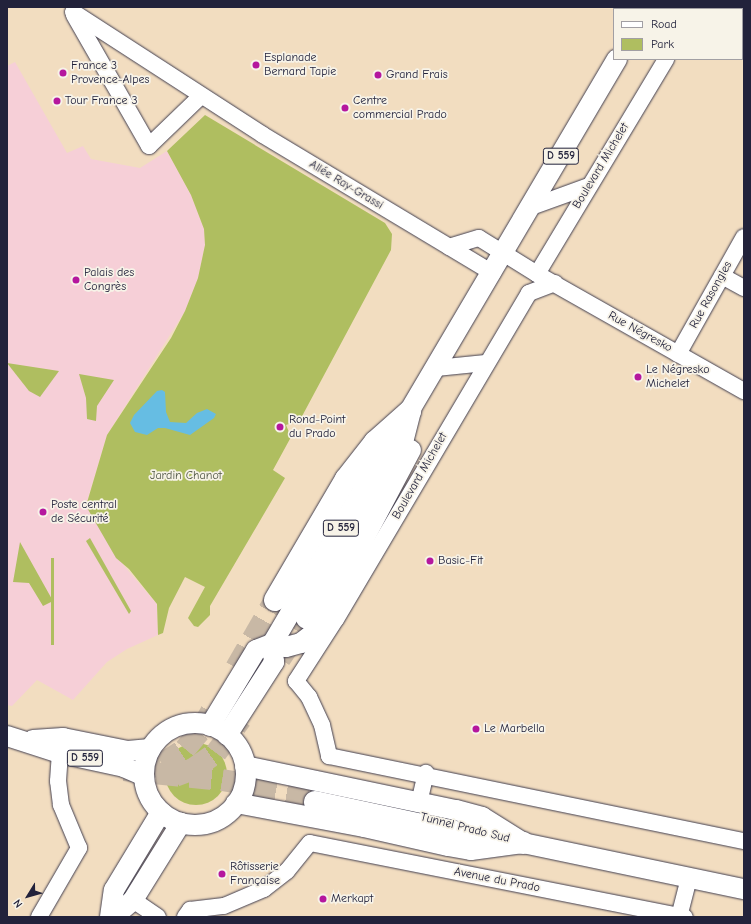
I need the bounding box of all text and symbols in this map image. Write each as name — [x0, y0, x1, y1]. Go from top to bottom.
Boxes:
legend — [613, 8, 743, 60]
text: Road — [651, 17, 677, 31]
text: Park — [651, 37, 674, 51]
place label: Esplanade Bernard Tapie — [264, 51, 336, 79]
place label: France 3 Provence-Alpes — [71, 59, 150, 87]
marker: Esplanade Bernard Tapie — [251, 60, 261, 70]
marker: France 3 Provence-Alpes — [58, 68, 68, 78]
place label: Grand Frais — [386, 68, 448, 82]
marker: Grand Frais — [373, 70, 383, 80]
place label: Tour France 3 — [65, 94, 138, 108]
place label: Centre commercial Prado — [353, 94, 447, 122]
marker: Tour France 3 — [52, 96, 62, 106]
marker: Centre commercial Prado — [340, 103, 350, 113]
street label: Boulevard Michelet — [570, 121, 632, 211]
road number: D 559 — [542, 147, 580, 165]
street label: Allée Ray-Grassi — [306, 157, 386, 213]
street label: Rue Rasongles — [687, 259, 735, 331]
place label: Palais des Congrès — [84, 266, 134, 294]
marker: Palais des Congrès — [71, 275, 81, 285]
street label: Rue Négresko — [605, 308, 675, 356]
place label: Le Négresko Michelet — [646, 363, 710, 391]
marker: Le Négresko Michelet — [633, 372, 643, 382]
place label: Rond-Point du Prado — [289, 413, 346, 441]
marker: Rond-Point du Prado — [274, 421, 286, 433]
street label: Boulevard Michelet — [389, 430, 451, 522]
park label: Jardin Chanot — [150, 469, 222, 483]
place label: Poste central de Sécurité — [51, 498, 117, 526]
marker: Poste central de Sécurité — [38, 507, 48, 517]
road number: D 559 — [322, 519, 360, 537]
place label: Basic-Fit — [438, 554, 483, 568]
marker: Basic-Fit — [425, 556, 435, 566]
place label: Le Marbella — [484, 722, 545, 736]
marker: Le Marbella — [471, 724, 481, 734]
road number: D 559 — [66, 749, 104, 767]
street label: Tunnel Prado Sud — [419, 810, 511, 846]
place label: Rôtisserie Française — [230, 860, 280, 888]
street label: Avenue du Prado — [453, 865, 541, 895]
marker: Rôtisserie Française — [217, 869, 227, 879]
north arrow — [8, 876, 48, 916]
place label: Merkapt — [331, 892, 373, 906]
marker: Merkapt — [318, 894, 328, 904]
text: N — [11, 897, 25, 910]

